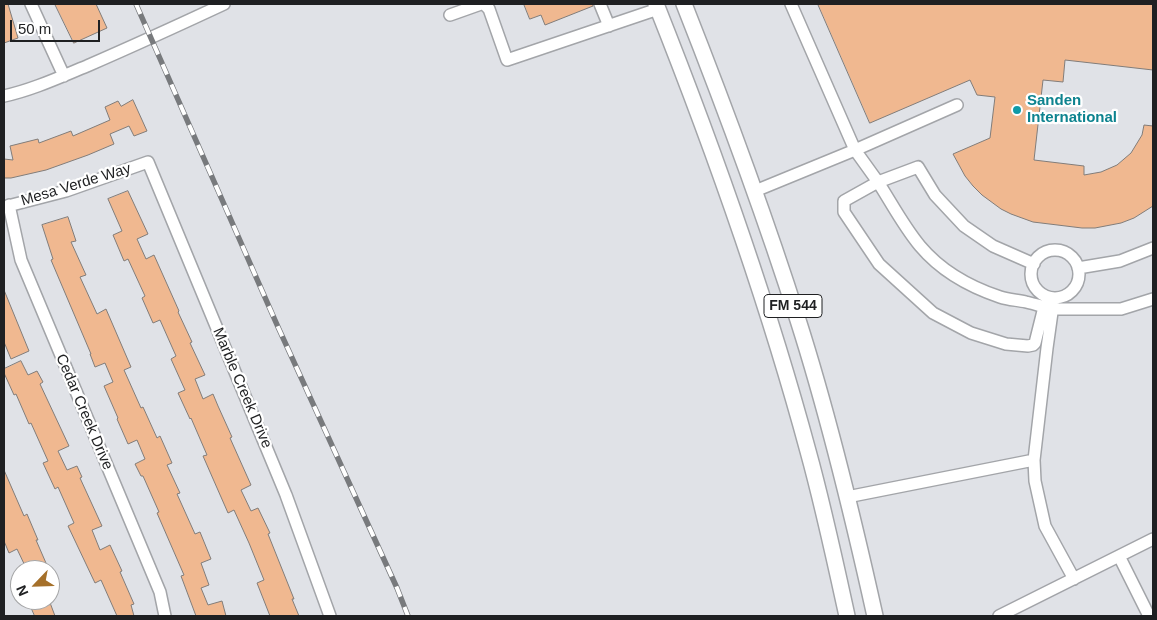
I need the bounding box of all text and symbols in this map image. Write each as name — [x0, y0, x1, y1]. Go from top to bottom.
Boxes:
scale bar — [12, 10, 102, 42]
text: 50 m — [18, 20, 51, 37]
place label: Sanden International — [1027, 92, 1117, 127]
marker: Sanden International — [1011, 104, 1023, 116]
street label: Mesa Verde Way — [19, 160, 133, 210]
road number: FM 544 — [764, 294, 822, 318]
street label: Marble Creek Drive — [208, 325, 276, 451]
street label: Cedar Creek Drive — [51, 351, 117, 473]
north arrow — [10, 560, 60, 610]
text: N — [13, 583, 32, 599]

